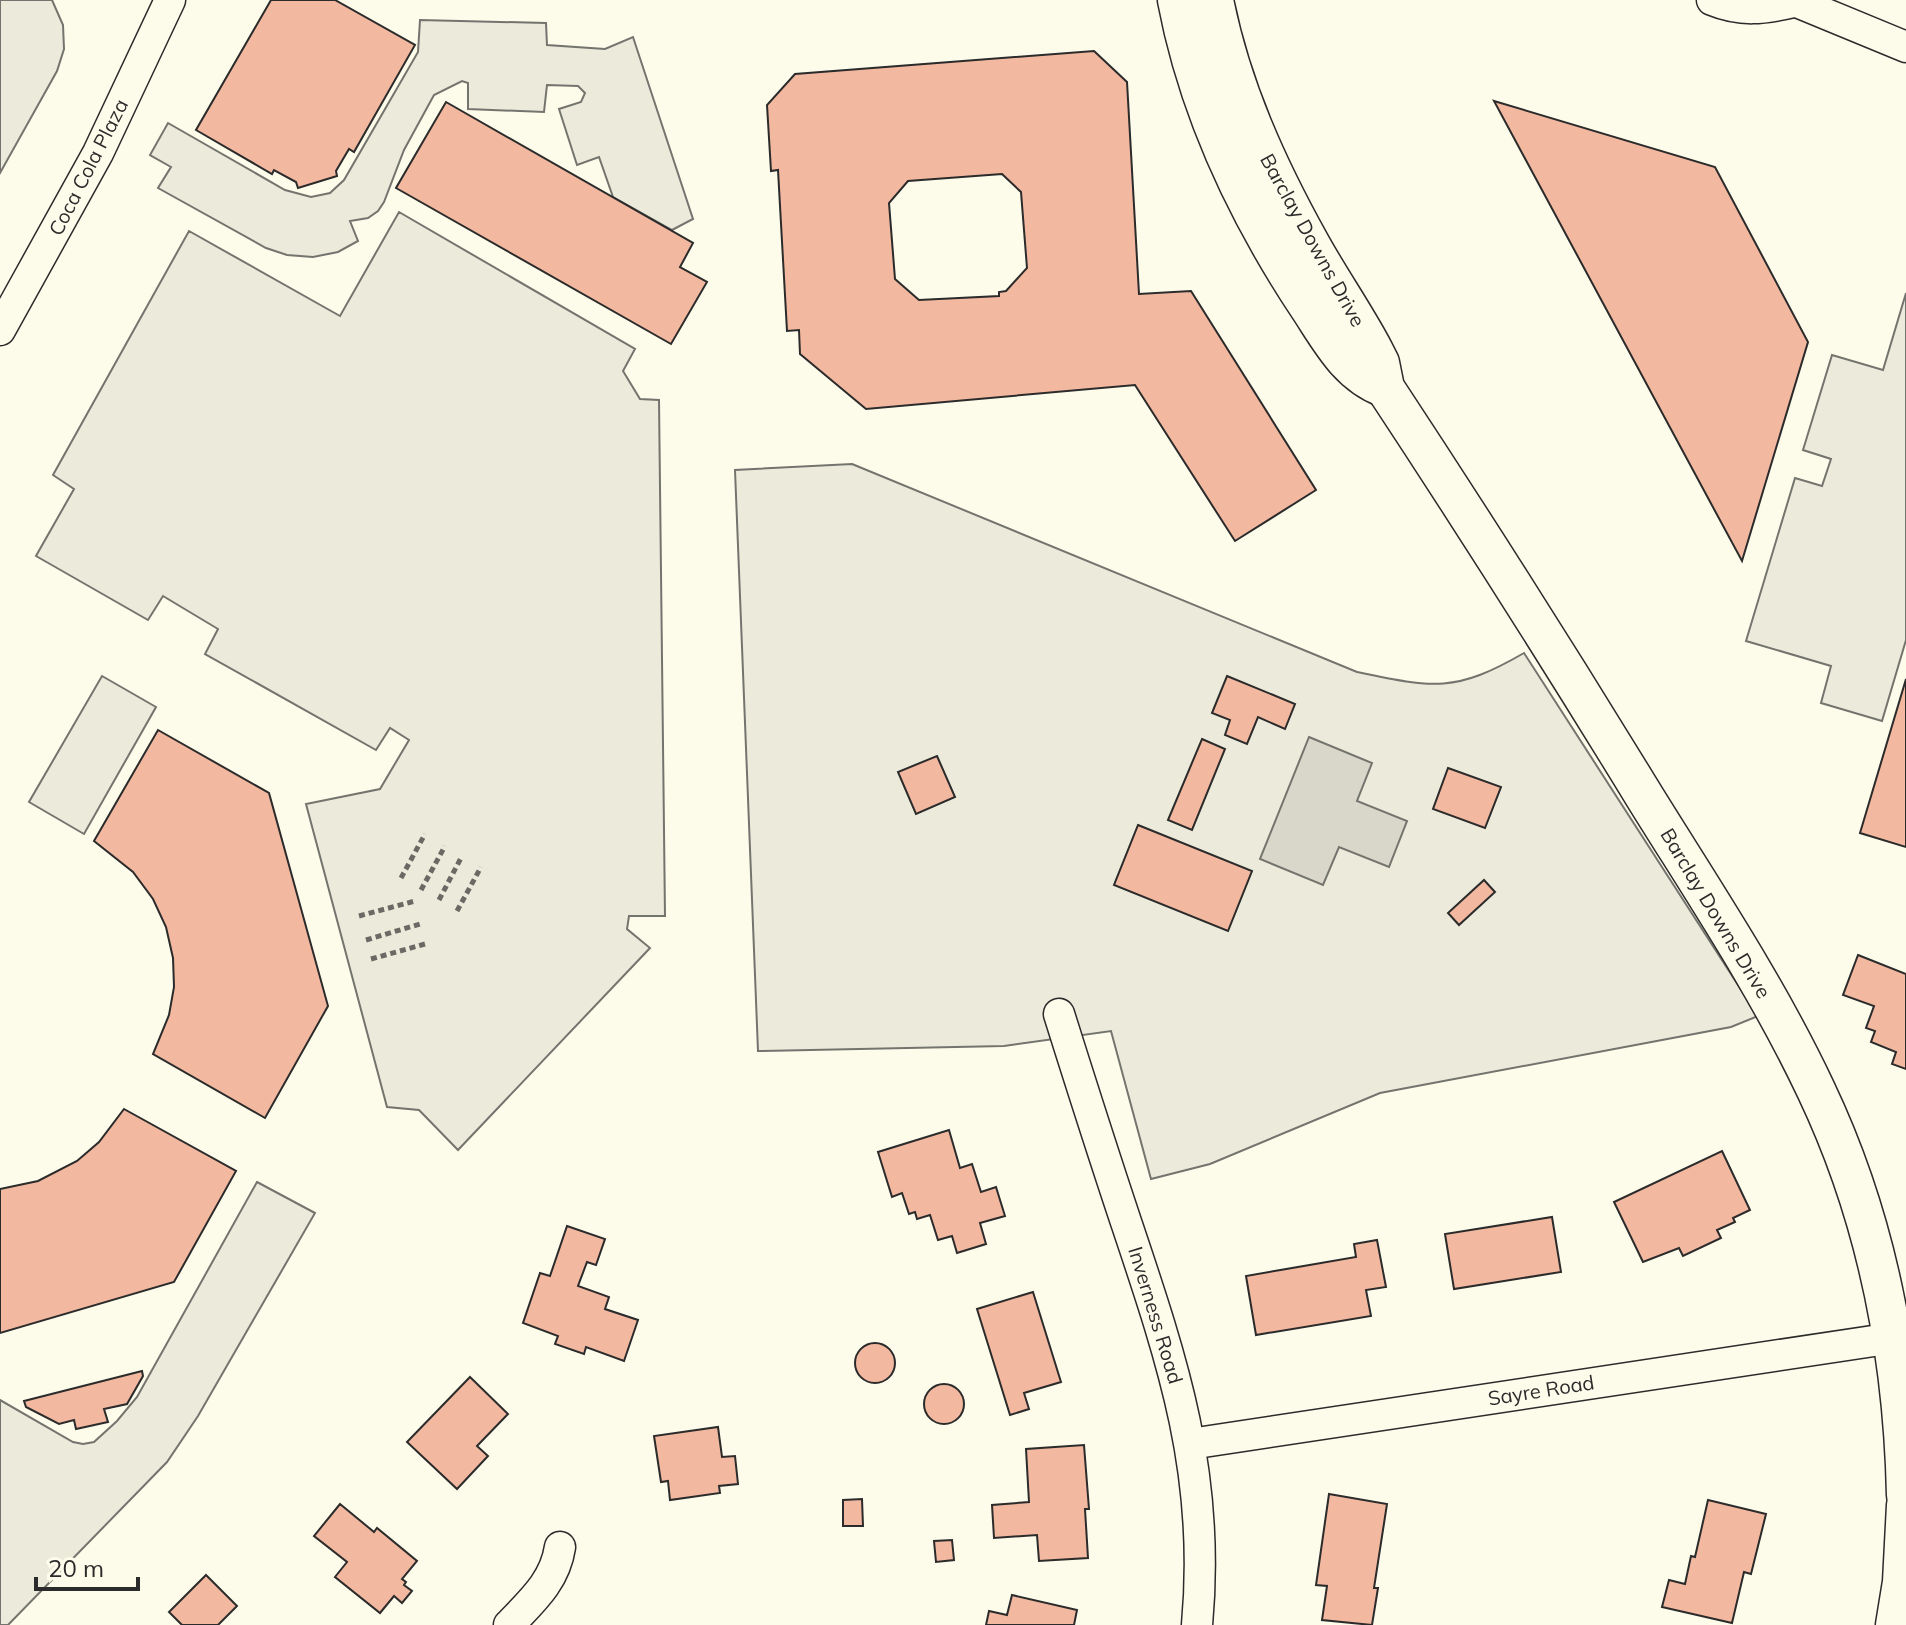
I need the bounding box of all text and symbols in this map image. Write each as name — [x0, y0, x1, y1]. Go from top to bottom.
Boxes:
street label: Coca Cola Plaza — [43, 95, 133, 239]
street label: Barclay Downs Drive — [1255, 149, 1371, 331]
street label: Barclay Downs Drive — [1655, 823, 1777, 1003]
street label: Inverness Road — [1123, 1243, 1189, 1387]
street label: Sayre Road — [1486, 1369, 1596, 1411]
scale bar — [36, 1541, 138, 1591]
text: 20 m — [48, 1553, 104, 1583]

